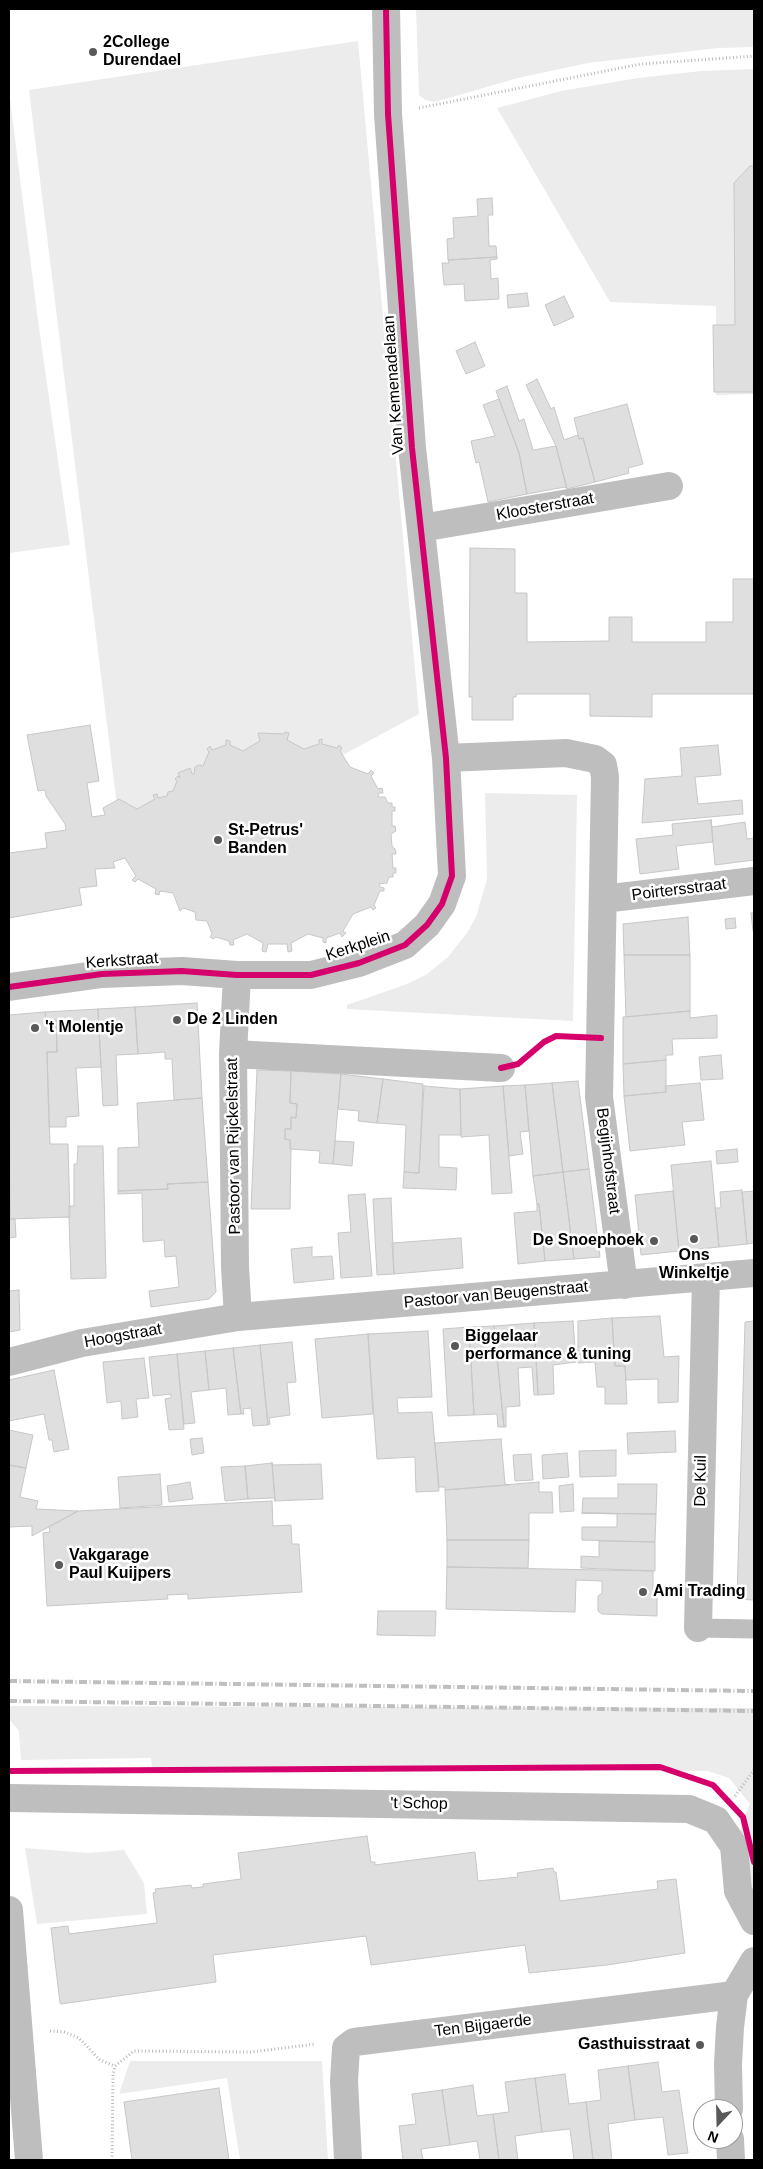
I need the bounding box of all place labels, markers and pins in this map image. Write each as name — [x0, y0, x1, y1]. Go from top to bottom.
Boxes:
place label: 2College Durendael — [103, 33, 181, 71]
marker: 2College Durendael — [87, 46, 99, 58]
place label: St-Petrus' Banden — [228, 821, 303, 859]
marker: St-Petrus' Banden — [212, 834, 224, 846]
place label: De 2 Linden — [187, 1010, 278, 1030]
marker: De 2 Linden — [171, 1014, 183, 1026]
place label: 't Molentje — [45, 1018, 123, 1038]
marker: 't Molentje — [29, 1022, 41, 1034]
place label: De Snoephoek — [533, 1231, 644, 1251]
marker: Ons Winkeltje — [688, 1233, 700, 1245]
marker: De Snoephoek — [648, 1235, 660, 1247]
place label: Ons Winkeltje — [659, 1246, 729, 1284]
place label: Biggelaar performance & tuning — [465, 1327, 631, 1365]
marker: Biggelaar performance & tuning — [449, 1340, 461, 1352]
place label: Vakgarage Paul Kuijpers — [69, 1546, 171, 1584]
marker: Vakgarage Paul Kuijpers — [53, 1559, 65, 1571]
place label: Ami Trading — [653, 1582, 745, 1602]
marker: Ami Trading — [637, 1586, 649, 1598]
place label: Gasthuisstraat — [578, 2035, 690, 2055]
marker: Gasthuisstraat — [694, 2039, 706, 2051]

